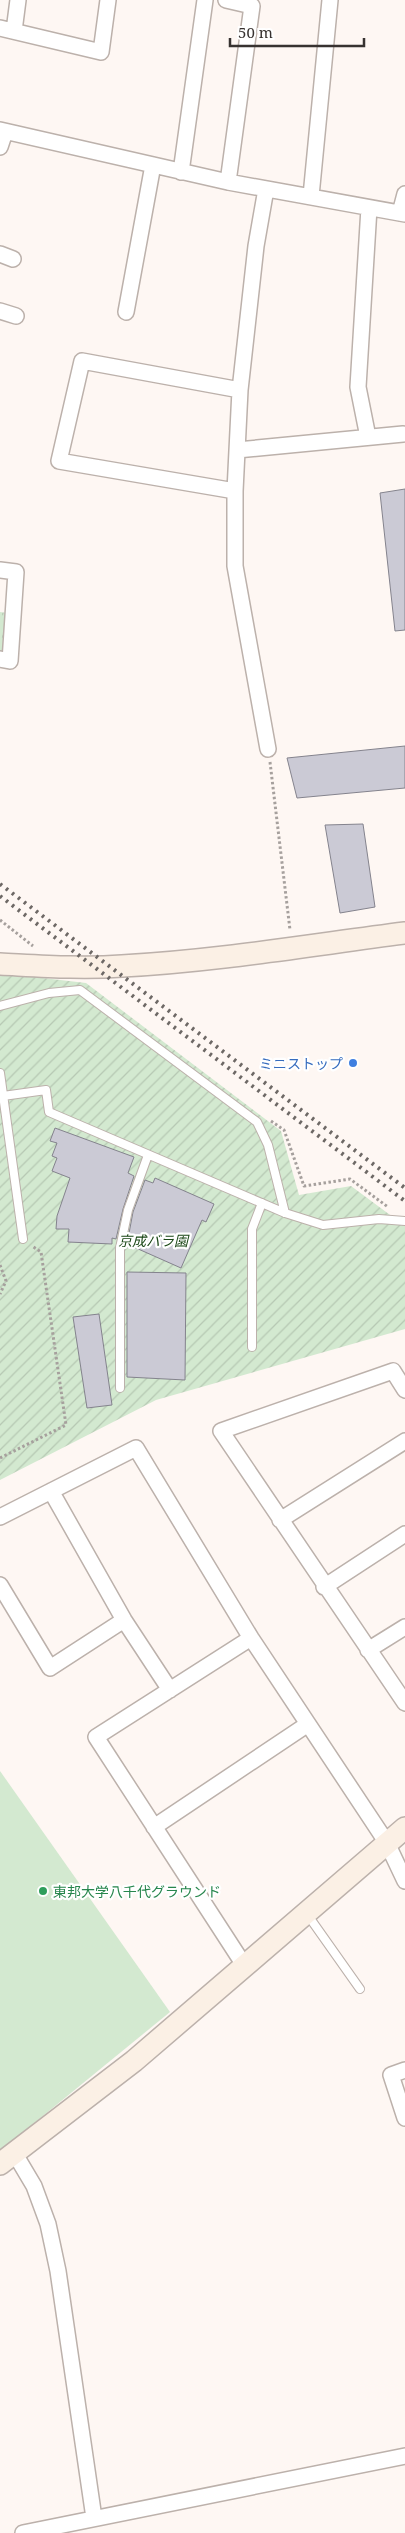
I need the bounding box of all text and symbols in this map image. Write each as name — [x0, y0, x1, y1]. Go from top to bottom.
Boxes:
scale bar — [230, 15, 364, 47]
text: 50 m — [238, 22, 273, 42]
place label: ミニストップ — [259, 1054, 343, 1073]
marker: ミニストップ — [347, 1057, 359, 1069]
park label: 京成バラ園 — [118, 1231, 190, 1250]
place label: 東邦大学八千代グラウンド — [53, 1882, 221, 1901]
marker: 東邦大学八千代グラウンド — [37, 1885, 49, 1897]

